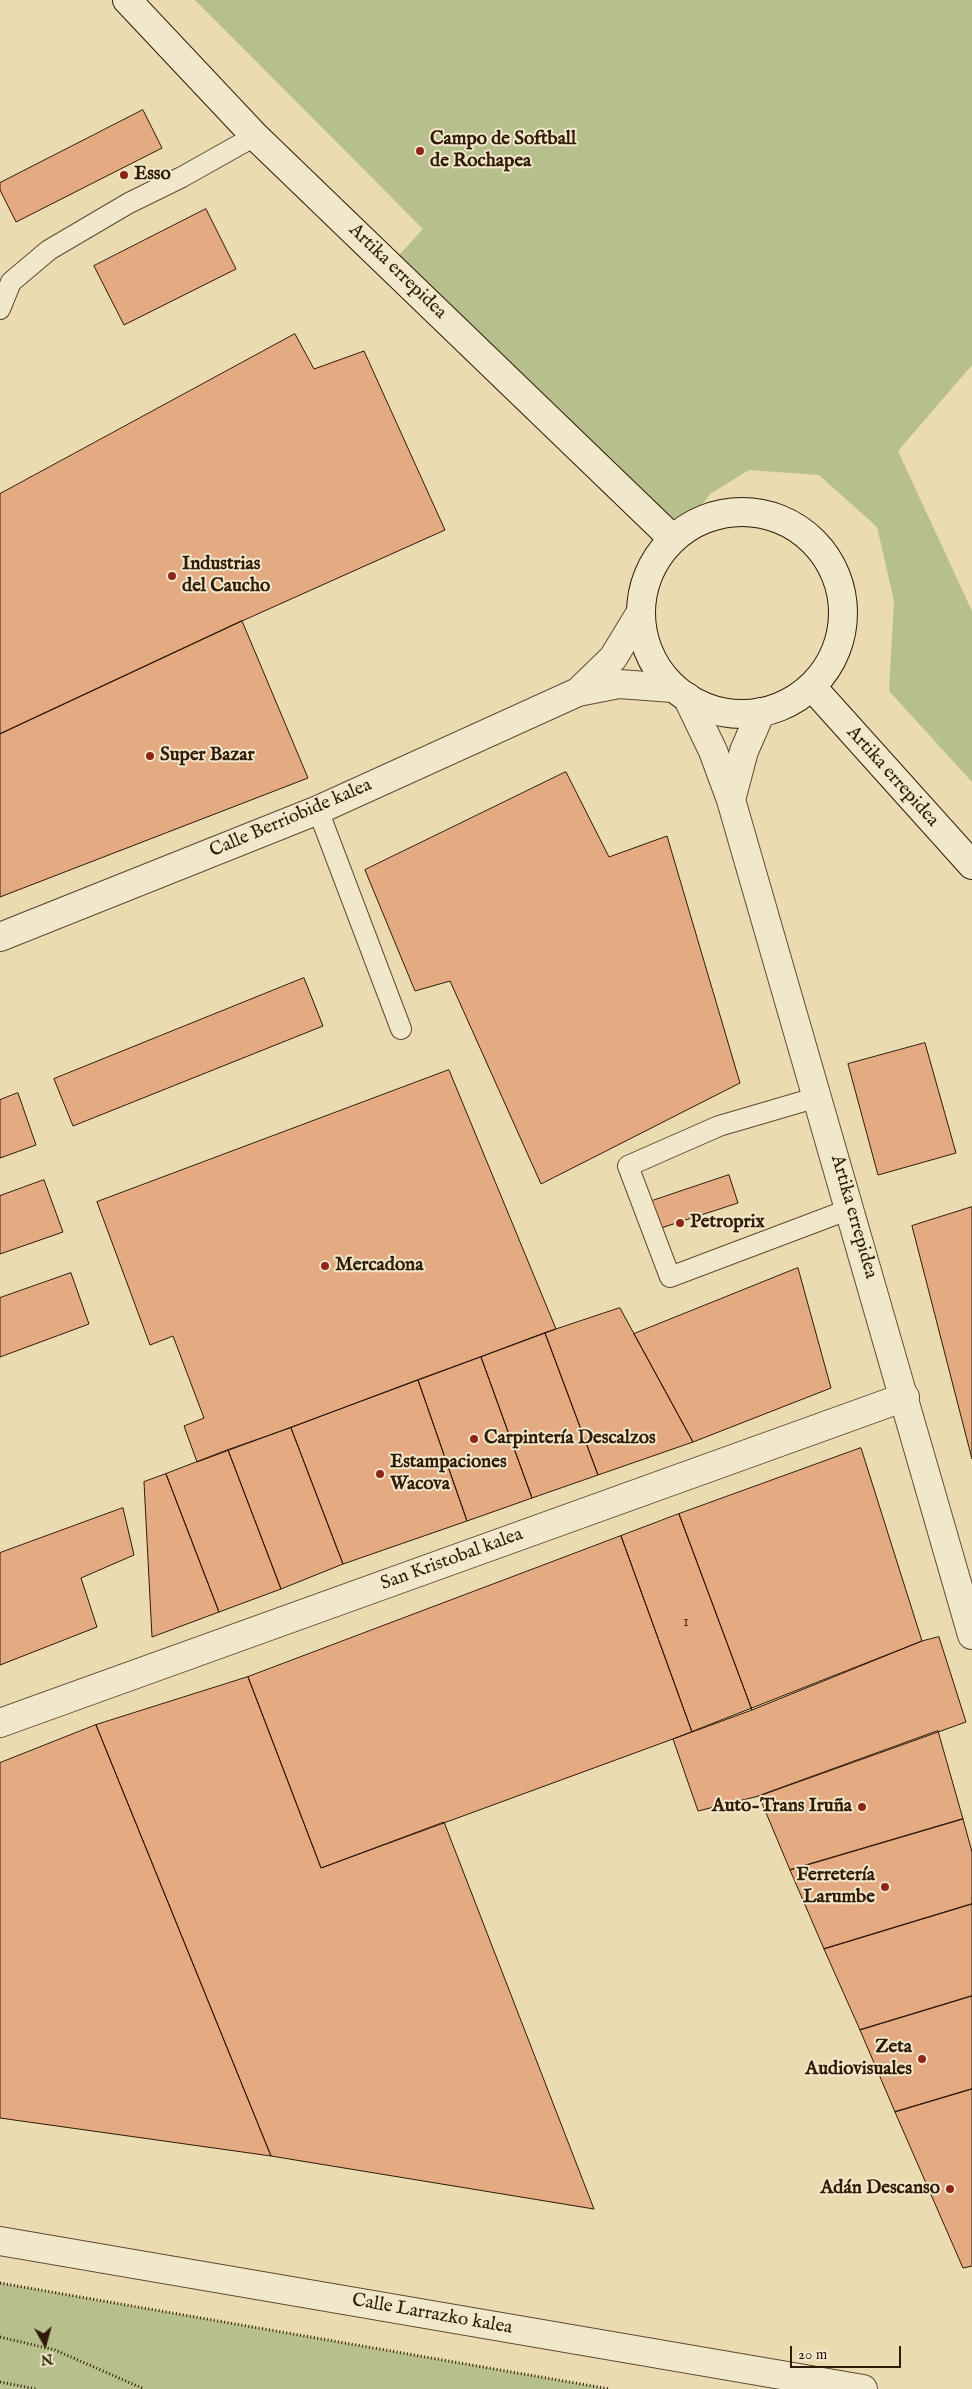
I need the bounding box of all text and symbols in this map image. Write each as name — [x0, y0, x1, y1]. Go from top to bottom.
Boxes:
place label: Campo de Softball de Rochapea — [430, 129, 576, 173]
marker: Campo de Softball de Rochapea — [414, 145, 426, 157]
place label: Esso — [134, 164, 171, 186]
marker: Esso — [118, 169, 130, 181]
street label: Artika errepidea — [343, 219, 451, 325]
place label: Industrias del Caucho — [182, 554, 270, 598]
marker: Industrias del Caucho — [166, 570, 178, 582]
street label: Artika errepidea — [841, 722, 943, 832]
place label: Super Bazar — [160, 745, 254, 767]
marker: Super Bazar — [144, 750, 156, 762]
street label: Calle Berriobide kalea — [206, 775, 376, 863]
street label: Artika errepidea — [824, 1153, 882, 1281]
place label: Petroprix — [690, 1212, 765, 1234]
marker: Petroprix — [674, 1217, 686, 1229]
place label: Mercadona — [335, 1255, 423, 1277]
marker: Mercadona — [319, 1260, 331, 1272]
place label: Carpintería Descalzos — [484, 1428, 656, 1450]
marker: Carpintería Descalzos — [468, 1433, 480, 1445]
place label: Estampaciones Wacova — [390, 1452, 507, 1496]
marker: Estampaciones Wacova — [374, 1468, 386, 1480]
street label: San Kristobal kalea — [378, 1524, 526, 1596]
house number: 1 — [683, 1613, 689, 1633]
place label: Auto-Trans Iruña — [712, 1796, 852, 1818]
marker: Auto-Trans Iruña — [856, 1801, 868, 1813]
place label: Ferretería Larumbe — [796, 1865, 875, 1909]
marker: Ferretería Larumbe — [879, 1881, 891, 1893]
place label: Zeta Audiovisuales — [805, 2037, 912, 2081]
marker: Zeta Audiovisuales — [916, 2053, 928, 2065]
place label: Adán Descanso — [820, 2178, 940, 2200]
marker: Adán Descanso — [944, 2183, 956, 2195]
street label: Calle Larrazko kalea — [350, 2290, 514, 2340]
north arrow — [20, 2319, 70, 2369]
scale bar — [792, 2336, 903, 2368]
text: 20 m — [798, 2345, 827, 2364]
text: N — [40, 2349, 54, 2369]

